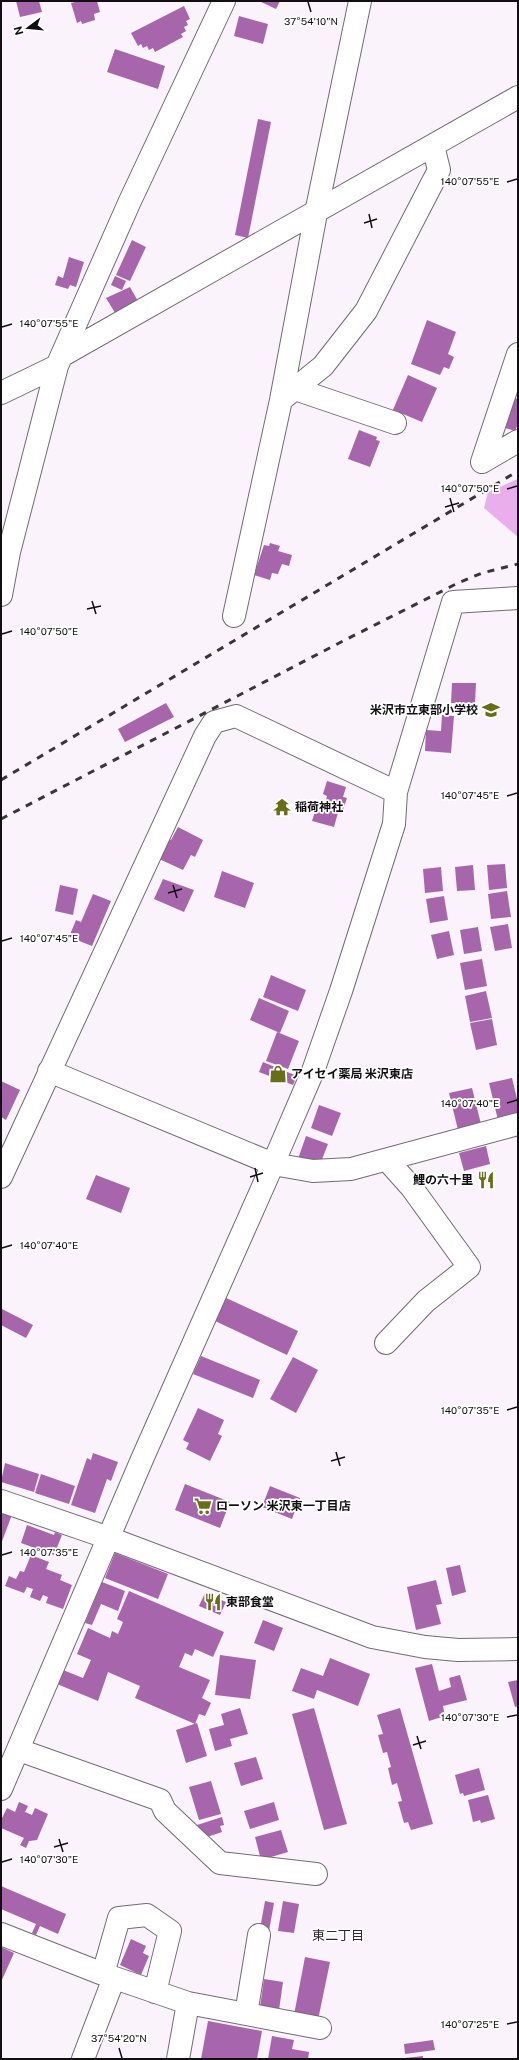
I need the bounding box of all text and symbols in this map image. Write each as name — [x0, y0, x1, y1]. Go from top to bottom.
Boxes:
north arrow — [8, 8, 48, 48]
text: 37°54'10"N — [284, 15, 338, 27]
text: N — [11, 25, 25, 37]
text: 140°07'55"E — [441, 175, 499, 187]
text: 140°07'55"E — [20, 317, 78, 329]
text: 140°07'50"E — [441, 482, 499, 494]
text: 140°07'50"E — [20, 625, 78, 637]
school or university icon: 米沢市立東部小学校 — [481, 700, 501, 720]
place label: 米沢市立東部小学校 — [370, 703, 478, 717]
text: 140°07'45"E — [441, 789, 499, 801]
temple icon: 稲荷神社 — [272, 797, 292, 817]
place label: 稲荷神社 — [295, 800, 343, 814]
text: 140°07'45"E — [20, 932, 78, 944]
shop icon: アイセイ薬局 米沢東店 — [268, 1064, 288, 1084]
place label: アイセイ薬局 米沢東店 — [291, 1067, 413, 1081]
text: 140°07'40"E — [441, 1097, 499, 1109]
restaurant icon: 鯉の六十里 — [476, 1170, 496, 1190]
place label: 鯉の六十里 — [413, 1173, 473, 1187]
text: 140°07'40"E — [20, 1239, 78, 1251]
text: 140°07'35"E — [441, 1404, 499, 1416]
supermarket icon: ローソン 米沢東一丁目店 — [193, 1496, 213, 1516]
place label: ローソン 米沢東一丁目店 — [216, 1499, 351, 1513]
text: 140°07'35"E — [20, 1546, 78, 1558]
restaurant icon: 東部食堂 — [203, 1592, 223, 1612]
place label: 東部食堂 — [226, 1595, 274, 1609]
text: 140°07'30"E — [441, 1711, 499, 1723]
text: 140°07'30"E — [20, 1853, 78, 1865]
district label: 東二丁目 — [312, 1928, 364, 1943]
text: 140°07'25"E — [441, 2018, 499, 2030]
text: 37°54'20"N — [91, 2032, 147, 2044]

